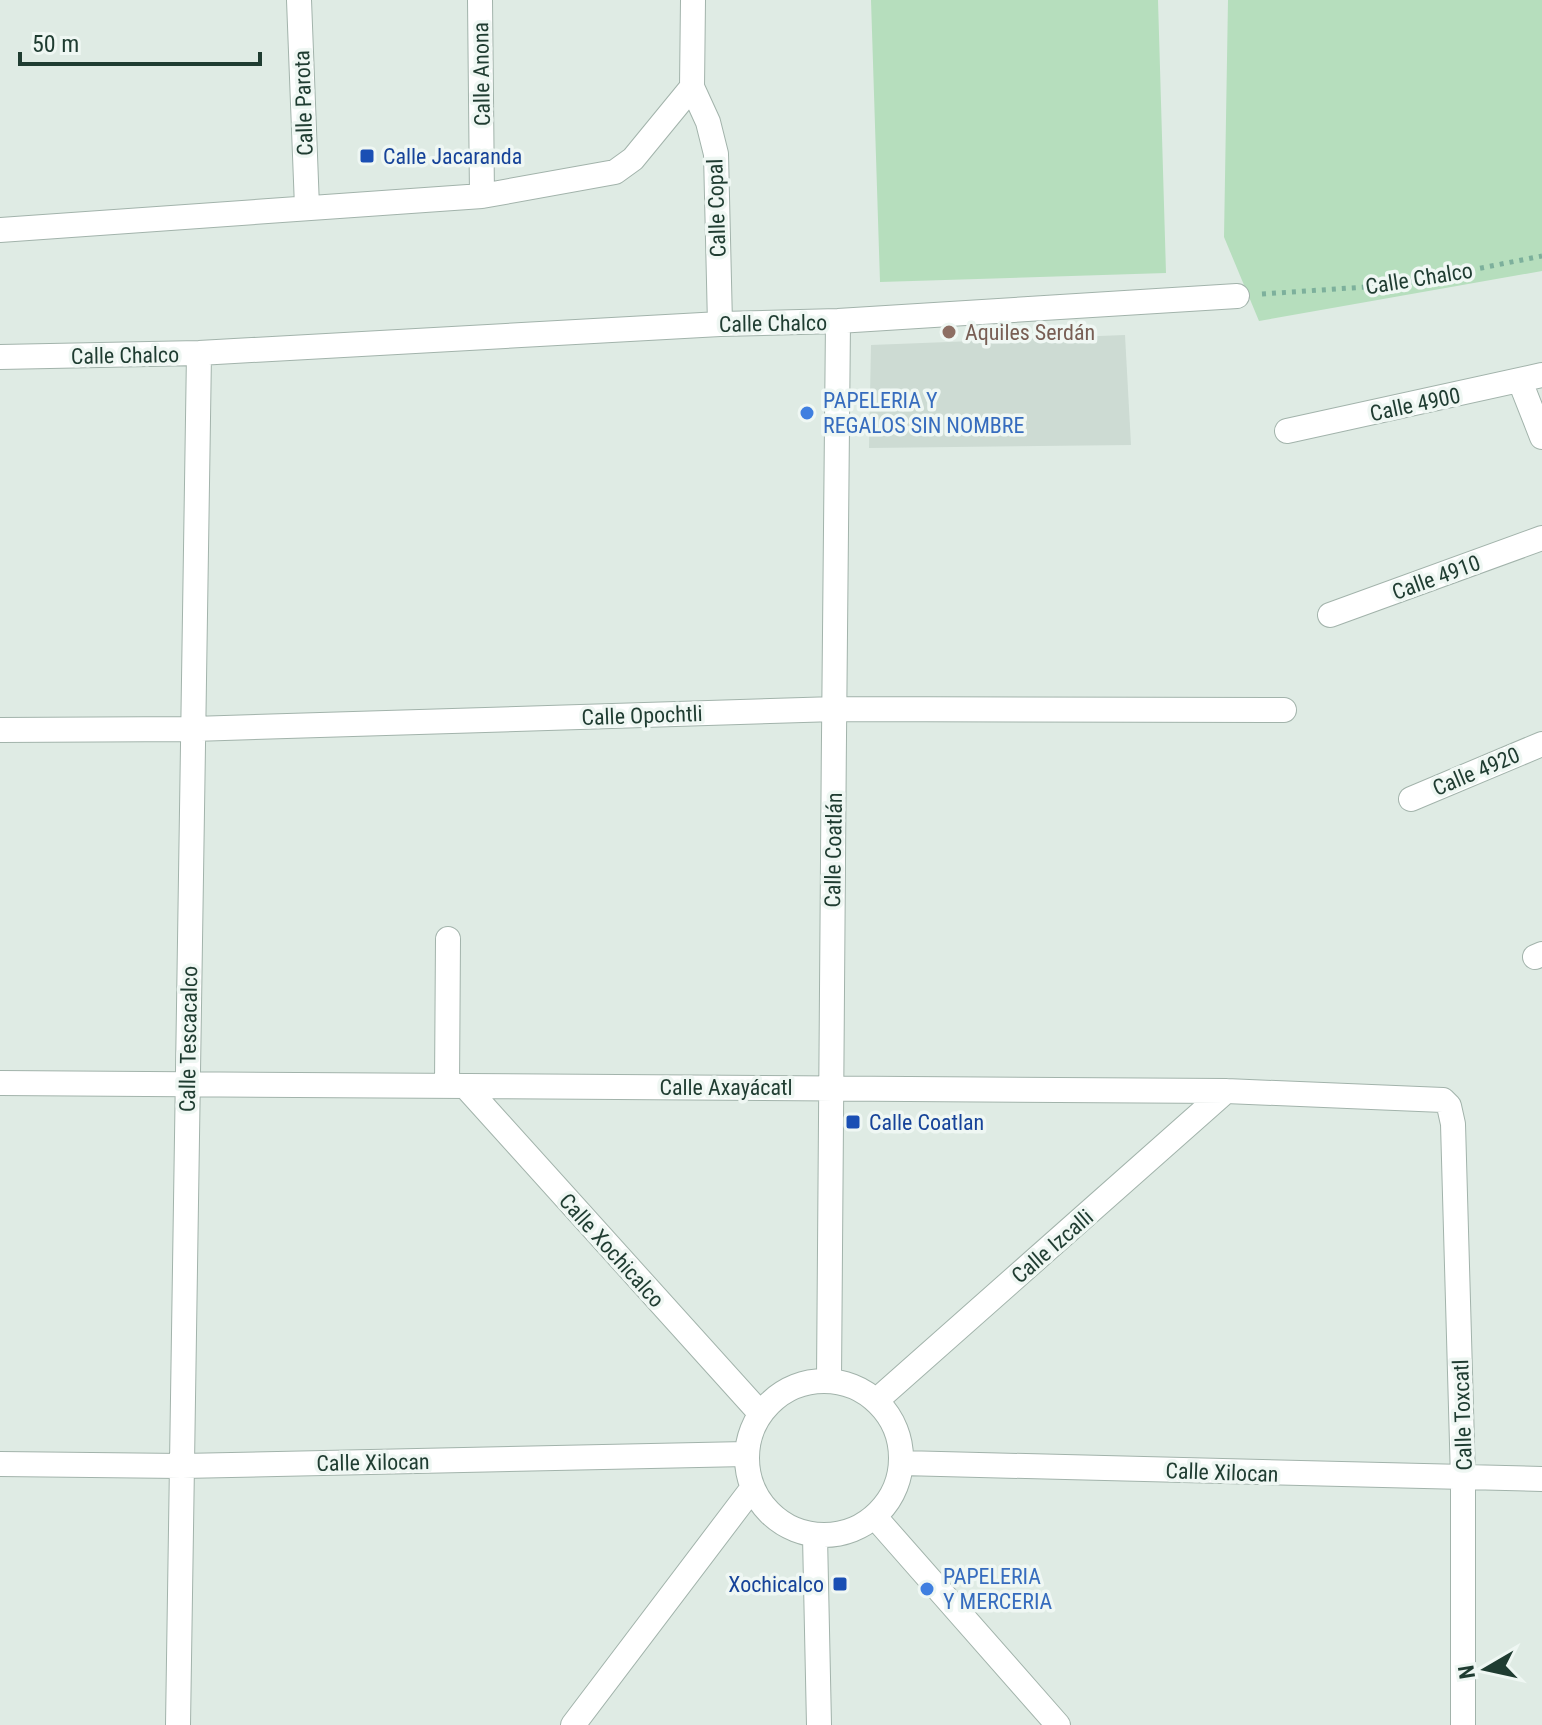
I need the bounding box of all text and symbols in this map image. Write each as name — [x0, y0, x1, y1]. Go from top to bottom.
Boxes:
scale bar — [20, 16, 260, 66]
street label: Calle Anona — [468, 22, 495, 126]
text: 50 m — [32, 30, 79, 58]
street label: Calle Parota — [289, 50, 318, 156]
place label: Calle Jacaranda — [383, 144, 522, 169]
marker: Calle Jacaranda — [358, 147, 376, 165]
street label: Calle Copal — [702, 158, 731, 258]
street label: Calle Chalco — [1364, 258, 1475, 299]
street label: Calle Chalco — [719, 310, 827, 337]
place label: Aquiles Serdán — [965, 320, 1095, 345]
marker: Aquiles Serdán — [940, 323, 958, 341]
street label: Calle Chalco — [71, 342, 179, 369]
street label: Calle 4900 — [1368, 383, 1463, 426]
place label: PAPELERIA Y REGALOS SIN NOMBRE — [823, 388, 1024, 438]
marker: PAPELERIA Y REGALOS SIN NOMBRE — [798, 404, 816, 422]
street label: Calle 4910 — [1389, 550, 1484, 605]
street label: Calle Opochtli — [581, 701, 703, 730]
street label: Calle 4920 — [1429, 742, 1523, 801]
street label: Calle Coatlán — [820, 792, 847, 908]
street label: Calle Tescacalco — [175, 966, 202, 1112]
street label: Calle Axayácatl — [660, 1075, 793, 1100]
place label: Calle Coatlan — [869, 1110, 984, 1135]
marker: Calle Coatlan — [844, 1113, 862, 1131]
street label: Calle Xochicalco — [554, 1188, 669, 1312]
street label: Calle Izcalli — [1007, 1204, 1098, 1288]
street label: Calle Toxcatl — [1448, 1359, 1477, 1471]
street label: Calle Xilocan — [316, 1449, 430, 1476]
street label: Calle Xilocan — [1165, 1458, 1279, 1487]
place label: PAPELERIA Y MERCERIA — [943, 1564, 1053, 1614]
place label: Xochicalco — [728, 1572, 824, 1597]
marker: Xochicalco — [831, 1575, 849, 1593]
marker: PAPELERIA Y MERCERIA — [918, 1580, 936, 1598]
north arrow — [1446, 1629, 1526, 1709]
text: N — [1453, 1663, 1480, 1681]

